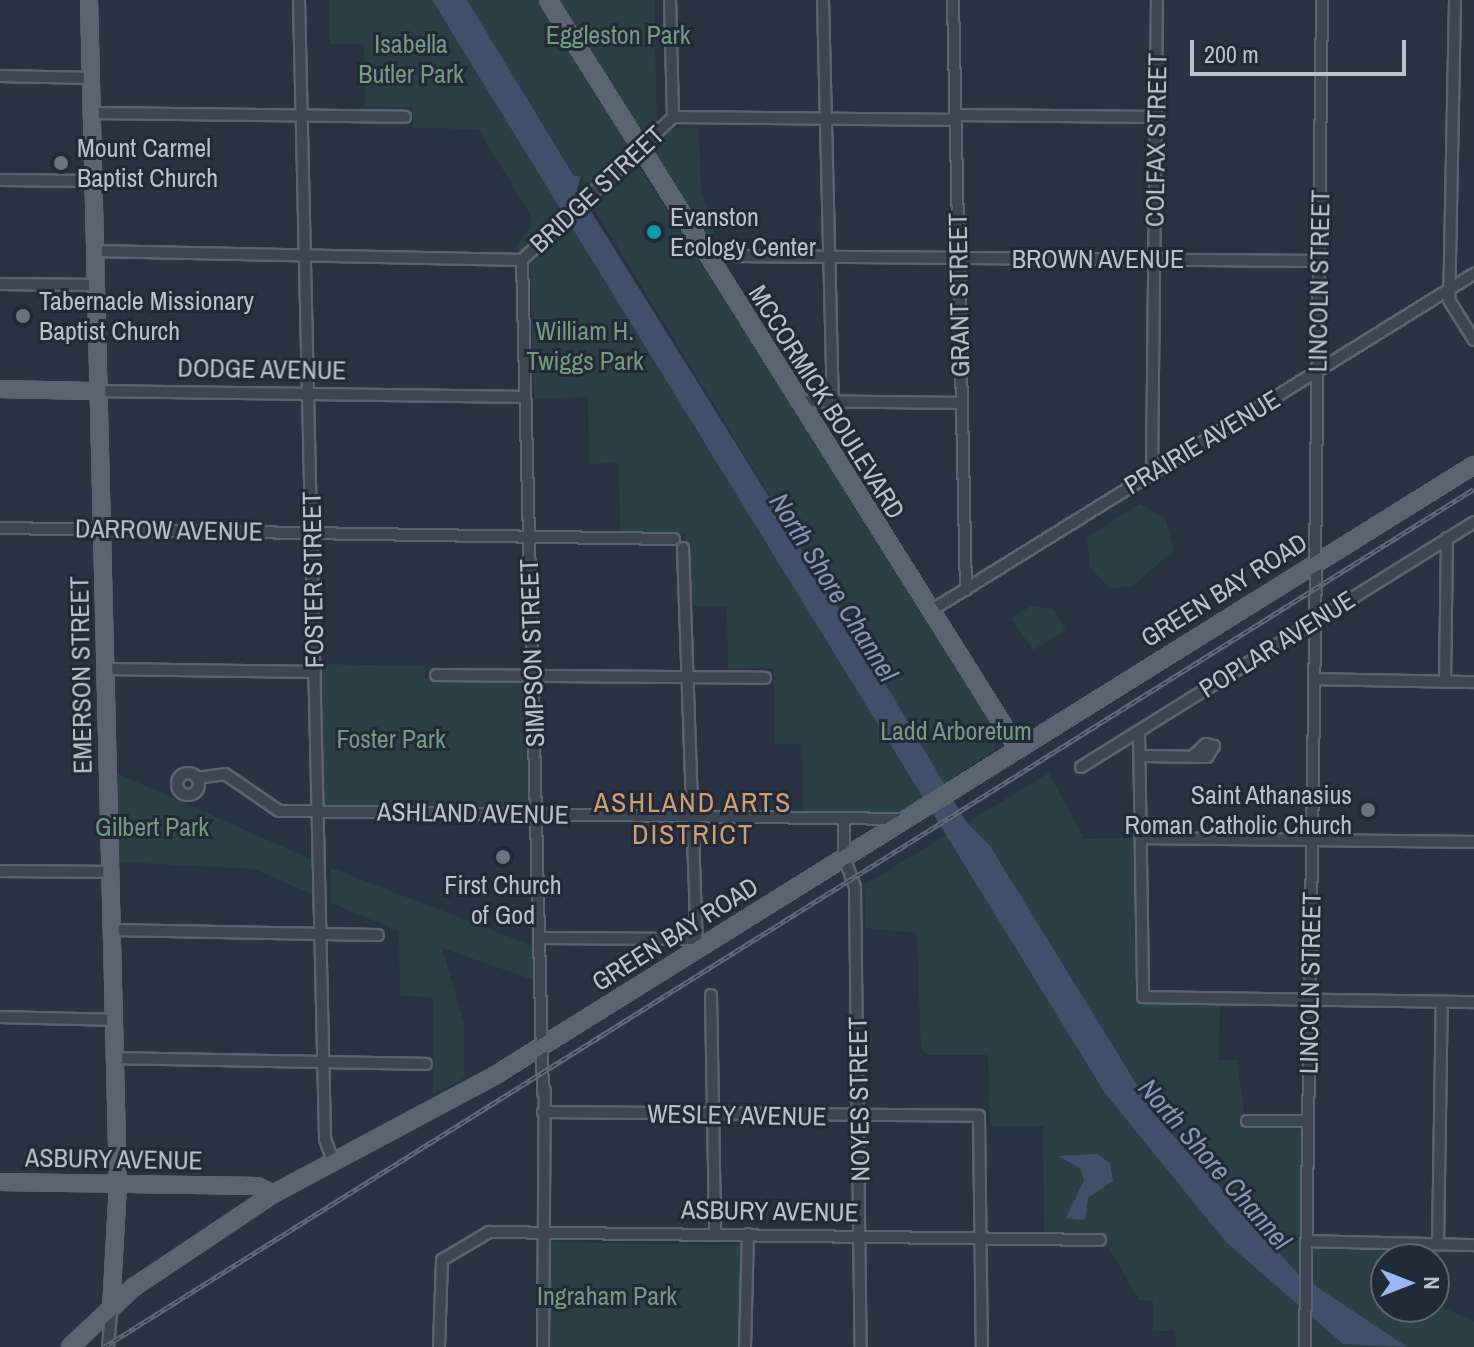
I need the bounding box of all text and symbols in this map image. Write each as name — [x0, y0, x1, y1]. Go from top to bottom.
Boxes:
park label: Eggleston Park — [546, 19, 690, 51]
scale bar — [1194, 24, 1410, 74]
park label: Isabella Butler Park — [358, 28, 464, 90]
text: 200 m — [1204, 38, 1259, 70]
street label: COLFAX STREET — [1139, 53, 1173, 227]
street label: BRIDGE STREET — [524, 119, 670, 259]
place label: Mount Carmel Baptist Church — [77, 132, 218, 194]
marker: Mount Carmel Baptist Church — [52, 154, 70, 172]
street label: LINCOLN STREET — [1302, 190, 1336, 372]
place label: Evanston Ecology Center — [670, 201, 816, 262]
street label: GRANT STREET — [942, 212, 976, 378]
marker: Evanston Ecology Center — [645, 223, 663, 241]
street label: BROWN AVENUE — [1011, 243, 1185, 275]
street label: MCCORMICK BOULEVARD — [742, 279, 912, 525]
place label: Tabernacle Missionary Baptist Church — [39, 285, 254, 346]
marker: Tabernacle Missionary Baptist Church — [14, 307, 32, 325]
park label: William H. Twiggs Park — [526, 315, 644, 376]
street label: DODGE AVENUE — [177, 352, 347, 386]
street label: PRAIRIE AVENUE — [1118, 383, 1286, 501]
water label: North Shore Channel — [763, 487, 905, 687]
street label: FOSTER STREET — [296, 491, 330, 669]
street label: DARROW AVENUE — [74, 513, 264, 547]
street label: GREEN BAY ROAD — [1135, 526, 1313, 654]
street label: SIMPSON STREET — [513, 558, 551, 748]
street label: EMERSON STREET — [64, 576, 98, 774]
street label: POPLAR AVENUE — [1193, 583, 1361, 705]
park label: Ladd Arboretum — [880, 715, 1032, 747]
park label: Foster Park — [336, 723, 446, 755]
place label: Saint Athanasius Roman Catholic Church — [1125, 779, 1352, 840]
district label: ASHLAND ARTS DISTRICT — [593, 785, 793, 851]
street label: ASHLAND AVENUE — [376, 796, 570, 830]
marker: Saint Athanasius Roman Catholic Church — [1359, 801, 1377, 819]
park label: Gilbert Park — [95, 811, 209, 843]
marker: First Church of God — [494, 848, 512, 866]
place label: First Church of God — [444, 869, 562, 930]
street label: GREEN BAY ROAD — [586, 870, 764, 998]
street label: LINCOLN STREET — [1293, 892, 1327, 1074]
street label: NOYES STREET — [842, 1016, 876, 1182]
water label: North Shore Channel — [1132, 1072, 1298, 1256]
street label: WESLEY AVENUE — [646, 1098, 828, 1132]
street label: ASBURY AVENUE — [24, 1142, 204, 1176]
street label: ASBURY AVENUE — [680, 1194, 860, 1228]
north arrow — [1370, 1243, 1450, 1323]
text: N — [1417, 1276, 1447, 1290]
park label: Ingraham Park — [537, 1280, 677, 1312]

